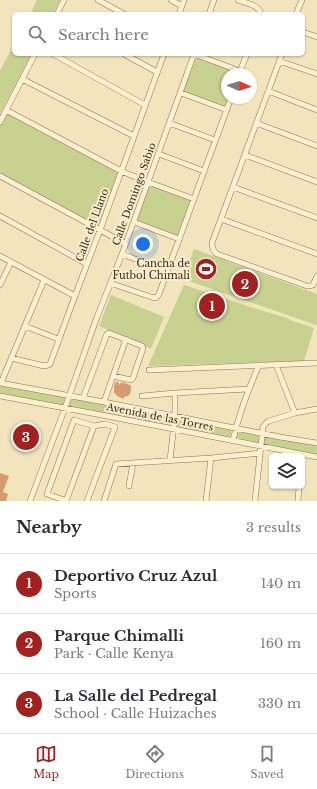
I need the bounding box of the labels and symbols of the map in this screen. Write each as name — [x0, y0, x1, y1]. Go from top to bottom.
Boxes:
north arrow — [221, 68, 257, 104]
street label: Calle Domingo Sabio — [109, 140, 159, 247]
street label: Calle del Llano — [73, 186, 111, 263]
your location — [133, 234, 153, 254]
sports icon: Cancha de Futbol Chimali — [193, 256, 219, 282]
place label: Cancha de Futbol Chimali — [112, 257, 191, 282]
pin: 2 — [232, 269, 258, 299]
pin: 1 — [199, 291, 225, 321]
street label: Avenida de las Torres — [105, 400, 215, 434]
pin: 3 — [13, 422, 39, 452]

